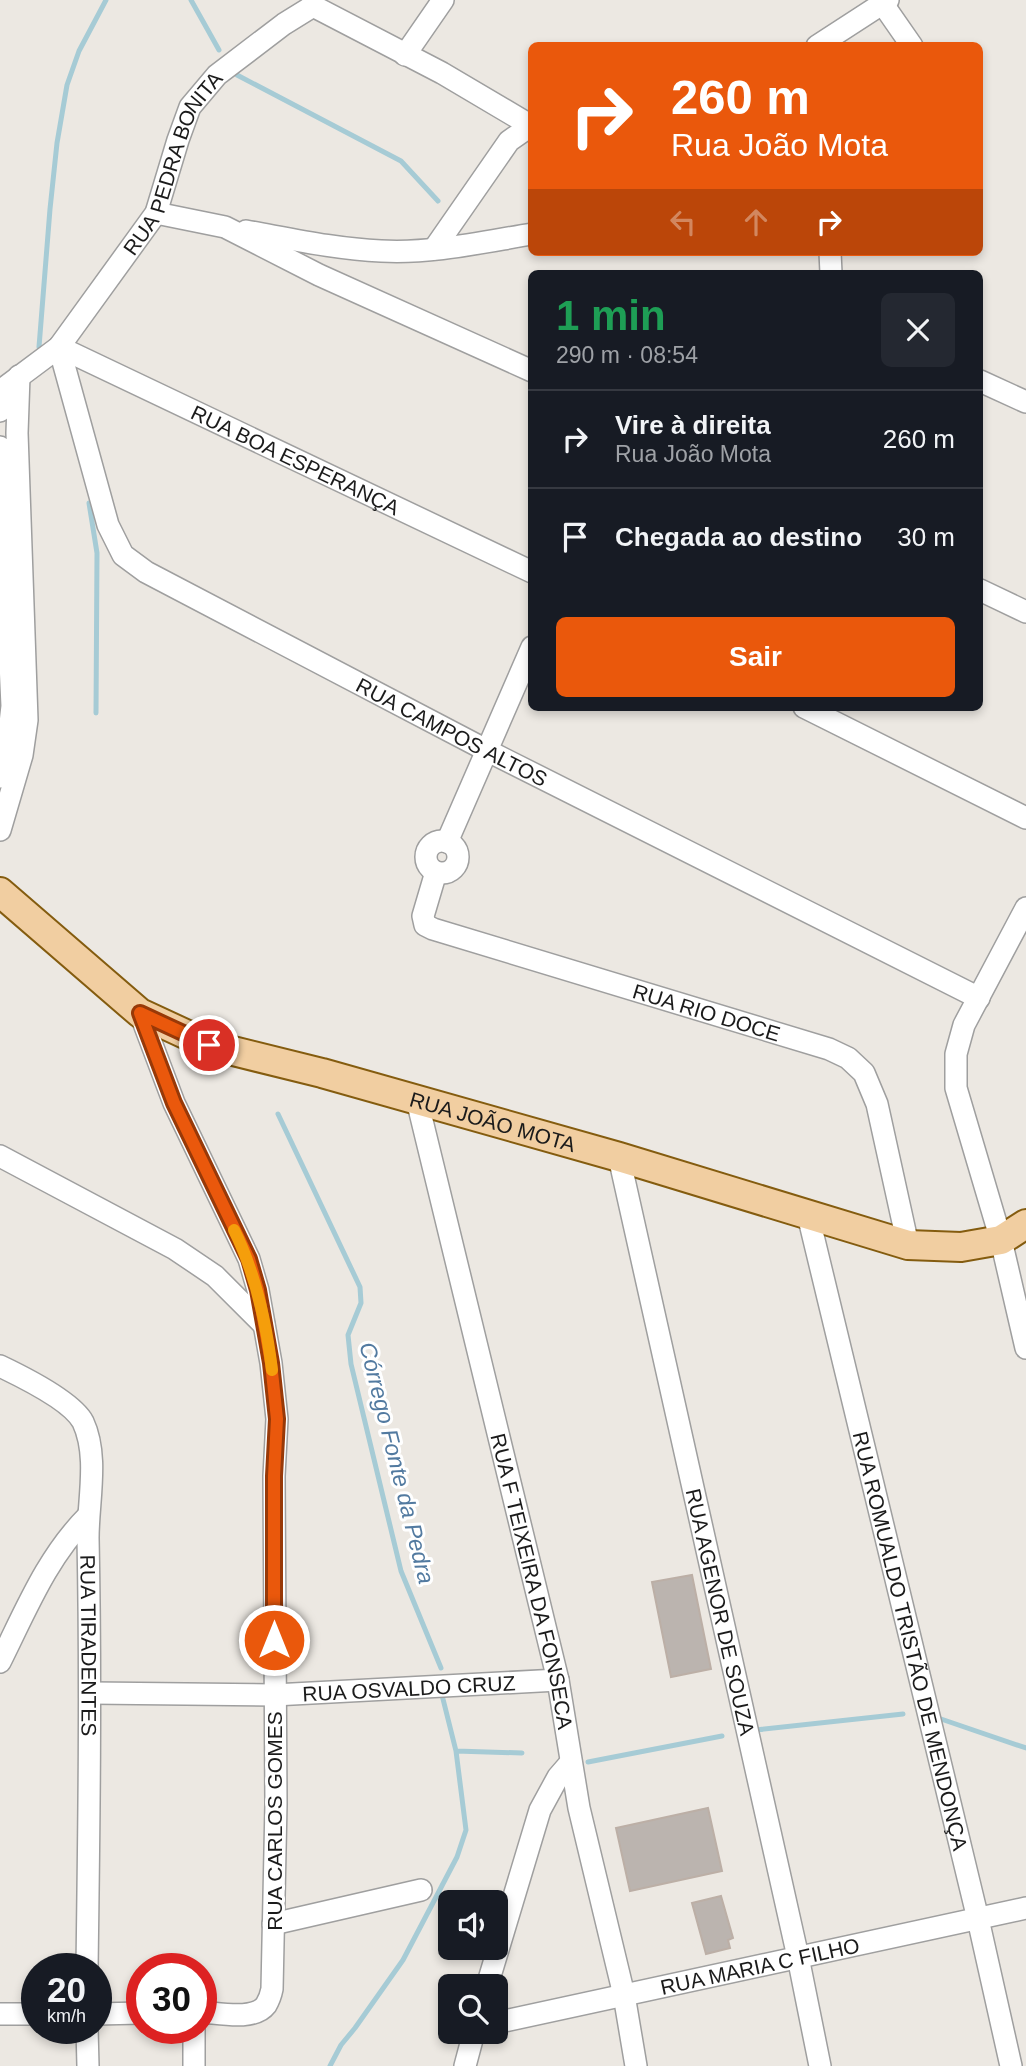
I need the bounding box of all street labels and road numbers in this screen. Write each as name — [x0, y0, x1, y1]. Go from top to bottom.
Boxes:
street label: RUA PEDRA BONITA — [118, 67, 227, 259]
street label: RUA BOA ESPERANÇA — [188, 400, 403, 519]
street label: RUA CAMPOS ALTOS — [353, 673, 551, 791]
street label: RUA RIO DOCE — [630, 979, 783, 1045]
street label: RUA JOÃO MOTA — [407, 1087, 578, 1156]
street label: RUA ROMUALDO TRISTÃO DE MENDONÇA — [849, 1429, 973, 1853]
street label: RUA F TEIXEIRA DA FONSECA — [487, 1431, 577, 1731]
street label: RUA AGENOR DE SOUZA — [682, 1486, 760, 1737]
street label: RUA TIRADENTES — [77, 1554, 101, 1736]
street label: RUA OSVALDO CRUZ — [302, 1671, 516, 1705]
street label: RUA CARLOS GOMES — [263, 1711, 286, 1931]
street label: RUA MARIA C FILHO — [658, 1933, 862, 1998]

